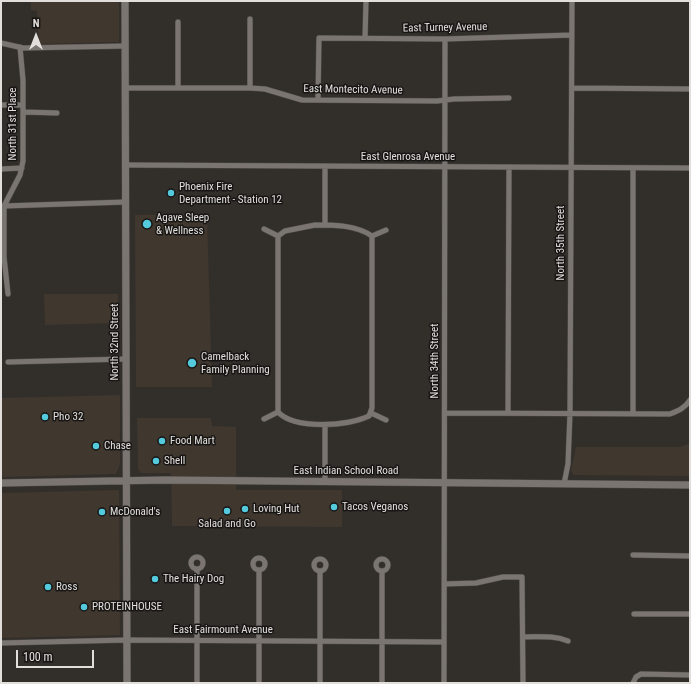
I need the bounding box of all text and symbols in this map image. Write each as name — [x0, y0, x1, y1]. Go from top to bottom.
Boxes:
north arrow — [16, 16, 56, 56]
text: N — [33, 17, 39, 30]
street label: East Turney Avenue — [403, 21, 487, 35]
street label: East Montecito Avenue — [303, 83, 403, 97]
street label: North 31st Place — [6, 88, 20, 160]
street label: East Glenrosa Avenue — [361, 150, 455, 164]
place label: Phoenix Fire Department - Station 12 — [179, 180, 282, 206]
marker: Phoenix Fire Department - Station 12 — [166, 188, 176, 198]
street label: North 35th Street — [554, 206, 568, 280]
place label: Agave Sleep & Wellness — [156, 211, 209, 237]
marker: Agave Sleep & Wellness — [141, 218, 153, 230]
street label: North 32nd Street — [108, 304, 122, 380]
street label: North 34th Street — [428, 324, 442, 398]
place label: Camelback Family Planning — [201, 350, 270, 376]
marker: Camelback Family Planning — [186, 357, 198, 369]
place label: Pho 32 — [53, 410, 83, 424]
marker: Pho 32 — [40, 412, 50, 422]
place label: Food Mart — [170, 434, 215, 448]
marker: Food Mart — [157, 436, 167, 446]
place label: Chase — [104, 439, 131, 453]
marker: Chase — [91, 441, 101, 451]
place label: Shell — [164, 454, 185, 468]
marker: Shell — [151, 456, 161, 466]
street label: East Indian School Road — [294, 464, 398, 478]
place label: Tacos Veganos — [342, 500, 408, 514]
place label: Loving Hut — [253, 502, 300, 516]
marker: Tacos Veganos — [329, 502, 339, 512]
marker: Loving Hut — [240, 504, 250, 514]
place label: McDonald's — [110, 505, 160, 519]
marker: Salad and Go — [222, 506, 232, 516]
marker: McDonald's — [97, 507, 107, 517]
place label: Salad and Go — [198, 517, 256, 531]
place label: The Hairy Dog — [163, 572, 224, 586]
marker: The Hairy Dog — [150, 574, 160, 584]
place label: Ross — [56, 580, 77, 594]
marker: Ross — [43, 582, 53, 592]
place label: PROTEINHOUSE — [92, 600, 162, 614]
marker: PROTEINHOUSE — [79, 602, 89, 612]
street label: East Fairmount Avenue — [173, 623, 273, 637]
scale bar — [18, 642, 96, 668]
text: 100 m — [23, 650, 53, 664]

